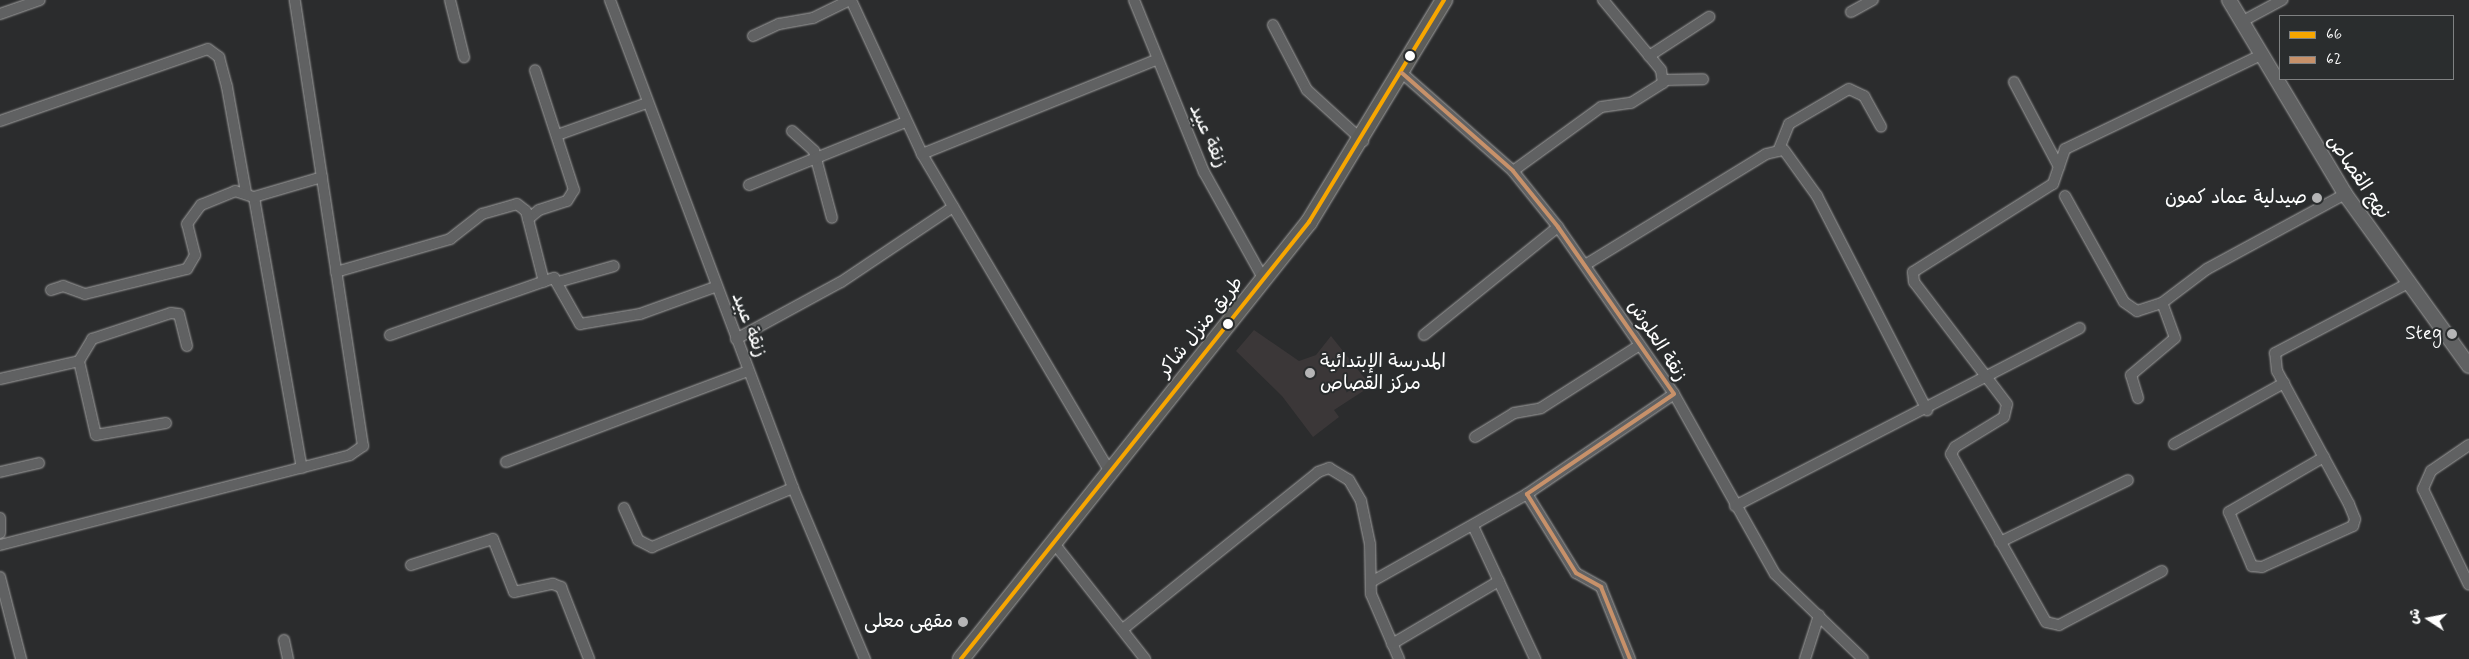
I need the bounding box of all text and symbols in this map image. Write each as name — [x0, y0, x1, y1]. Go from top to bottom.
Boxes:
legend — [2279, 15, 2454, 80]
text: 66 — [2326, 25, 2342, 45]
text: 62 — [2326, 50, 2342, 70]
unlabelled marker — [1405, 51, 1415, 61]
street label: زنقة عبيد — [1184, 100, 1232, 172]
street label: نهج القصاص — [2322, 131, 2394, 223]
place label: صيدلية عماد كمون — [2165, 187, 2307, 209]
marker: صيدلية عماد كمون — [2311, 192, 2323, 204]
street label: طريق منزل شاكر — [1154, 272, 1248, 382]
street label: زنقة عبيد — [726, 289, 772, 361]
street label: زنقة العلوش — [1622, 296, 1692, 386]
unlabelled marker — [1223, 319, 1233, 329]
place label: Steg — [2405, 323, 2442, 345]
marker: Steg — [2446, 328, 2458, 340]
place label: المدرسة الإبتدائية مركز القصاص — [1320, 351, 1446, 395]
marker: المدرسة الإبتدائية مركز القصاص — [1304, 367, 1316, 379]
north arrow — [2404, 594, 2454, 644]
text: ش — [2404, 607, 2425, 625]
place label: مقهى معلى — [864, 611, 953, 633]
marker: مقهى معلى — [957, 616, 969, 628]

